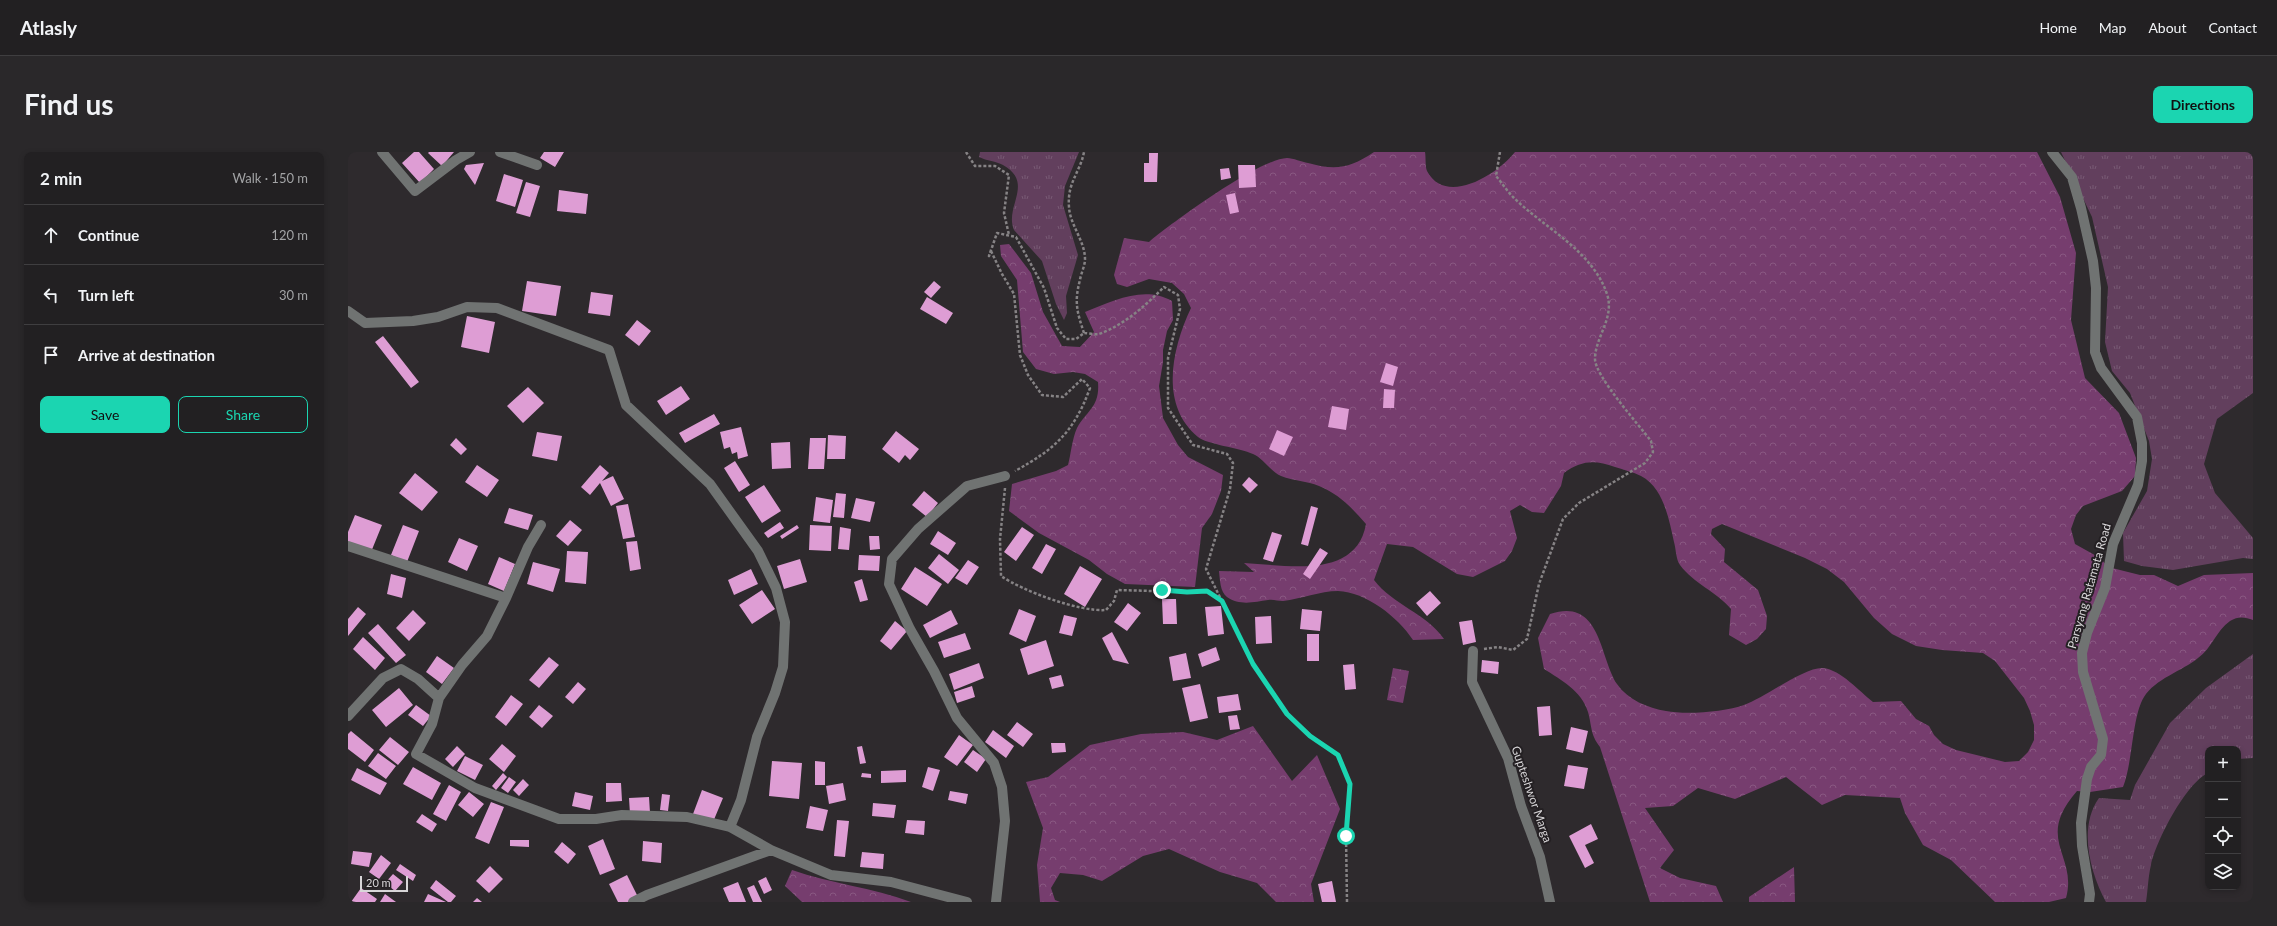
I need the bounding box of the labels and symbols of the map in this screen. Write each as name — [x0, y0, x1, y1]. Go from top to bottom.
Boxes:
street label: Parsyang Ratamata Road — [2064, 522, 2114, 650]
route end — [1153, 581, 1171, 599]
street label: Gupteshwor Marga — [1508, 744, 1556, 844]
route start — [1337, 827, 1355, 845]
scale bar — [360, 874, 408, 893]

